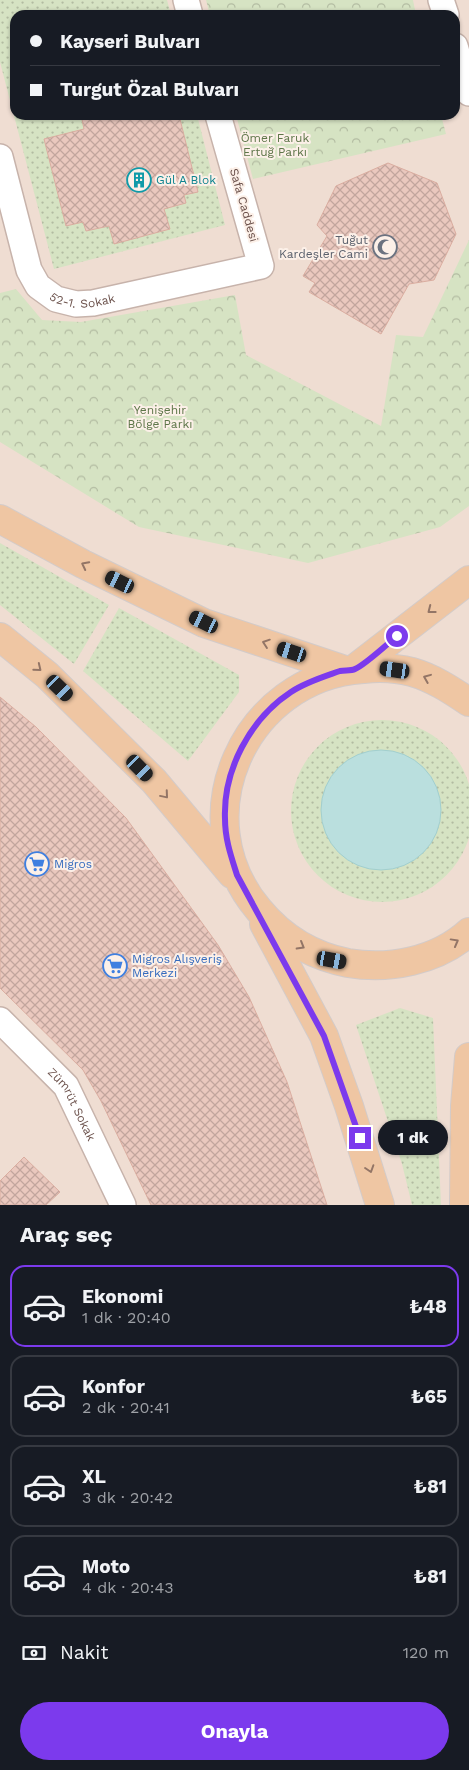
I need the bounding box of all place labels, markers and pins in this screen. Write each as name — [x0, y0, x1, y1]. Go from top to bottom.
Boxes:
building icon: Gül A Blok — [126, 167, 152, 193]
place label: Gül A Blok — [156, 173, 216, 187]
place label: Tuğut Kardeşler Cami — [279, 233, 368, 261]
mosque icon: Tuğut Kardeşler Cami — [372, 234, 398, 260]
supermarket icon: Migros — [24, 851, 50, 877]
place label: Migros — [54, 857, 92, 871]
place label: Migros Alışveriş Merkezi — [132, 952, 222, 980]
supermarket icon: Migros Alışveriş Merkezi — [102, 953, 128, 979]

